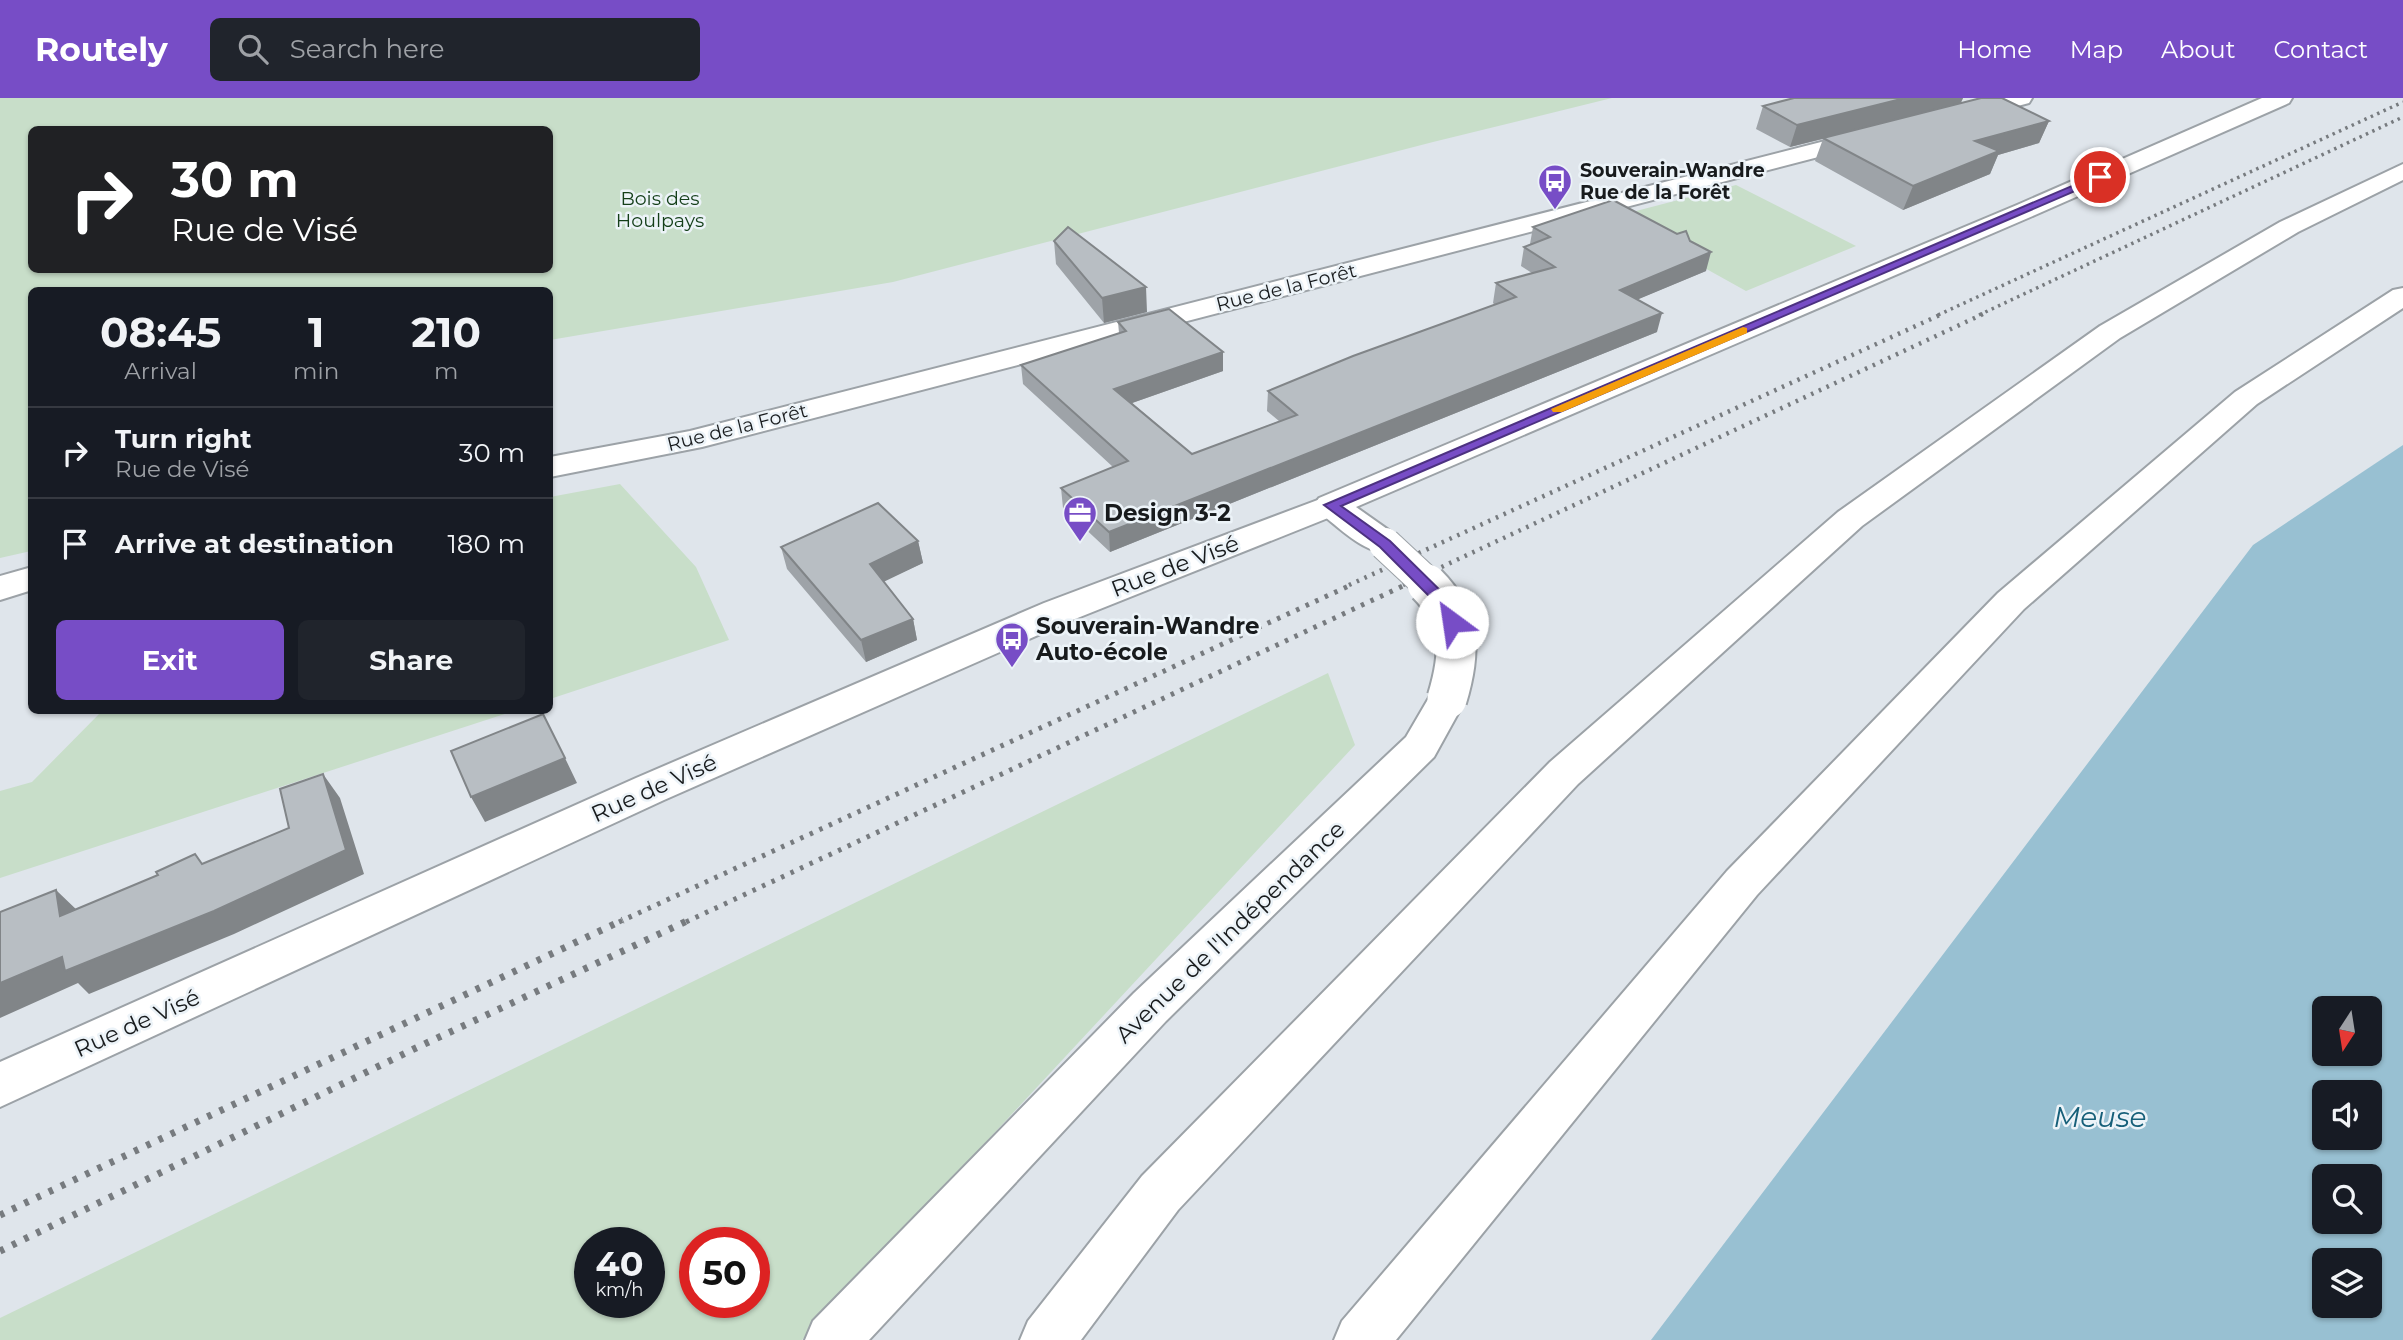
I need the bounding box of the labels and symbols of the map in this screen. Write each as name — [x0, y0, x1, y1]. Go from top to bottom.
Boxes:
pin — [2070, 147, 2130, 207]
place label: Souverain-Wandre Rue de la Forêt — [1580, 159, 1765, 204]
bus stop icon: Souverain-Wandre Rue de la Forêt — [1536, 162, 1574, 211]
park label: Bois des Houlpays — [616, 187, 704, 232]
street label: Rue de la Forêt — [1214, 259, 1359, 316]
street label: Rue de la Forêt — [665, 399, 810, 456]
office icon: Design 3-2 — [1061, 494, 1099, 543]
place label: Design 3-2 — [1104, 499, 1231, 527]
street label: Rue de Visé — [1107, 529, 1243, 603]
position arrow — [1415, 585, 1489, 659]
place label: Souverain-Wandre Auto-école — [1035, 612, 1260, 666]
bus stop icon: Souverain-Wandre Auto-école — [993, 620, 1031, 669]
street label: Rue de Visé — [587, 748, 721, 828]
street label: Avenue de l'Indépendance — [1110, 815, 1350, 1049]
street label: Rue de Visé — [70, 983, 204, 1063]
north arrow — [2312, 996, 2382, 1066]
water label: Meuse — [2053, 1100, 2147, 1134]
speed limit sign: 50 — [679, 1227, 770, 1318]

